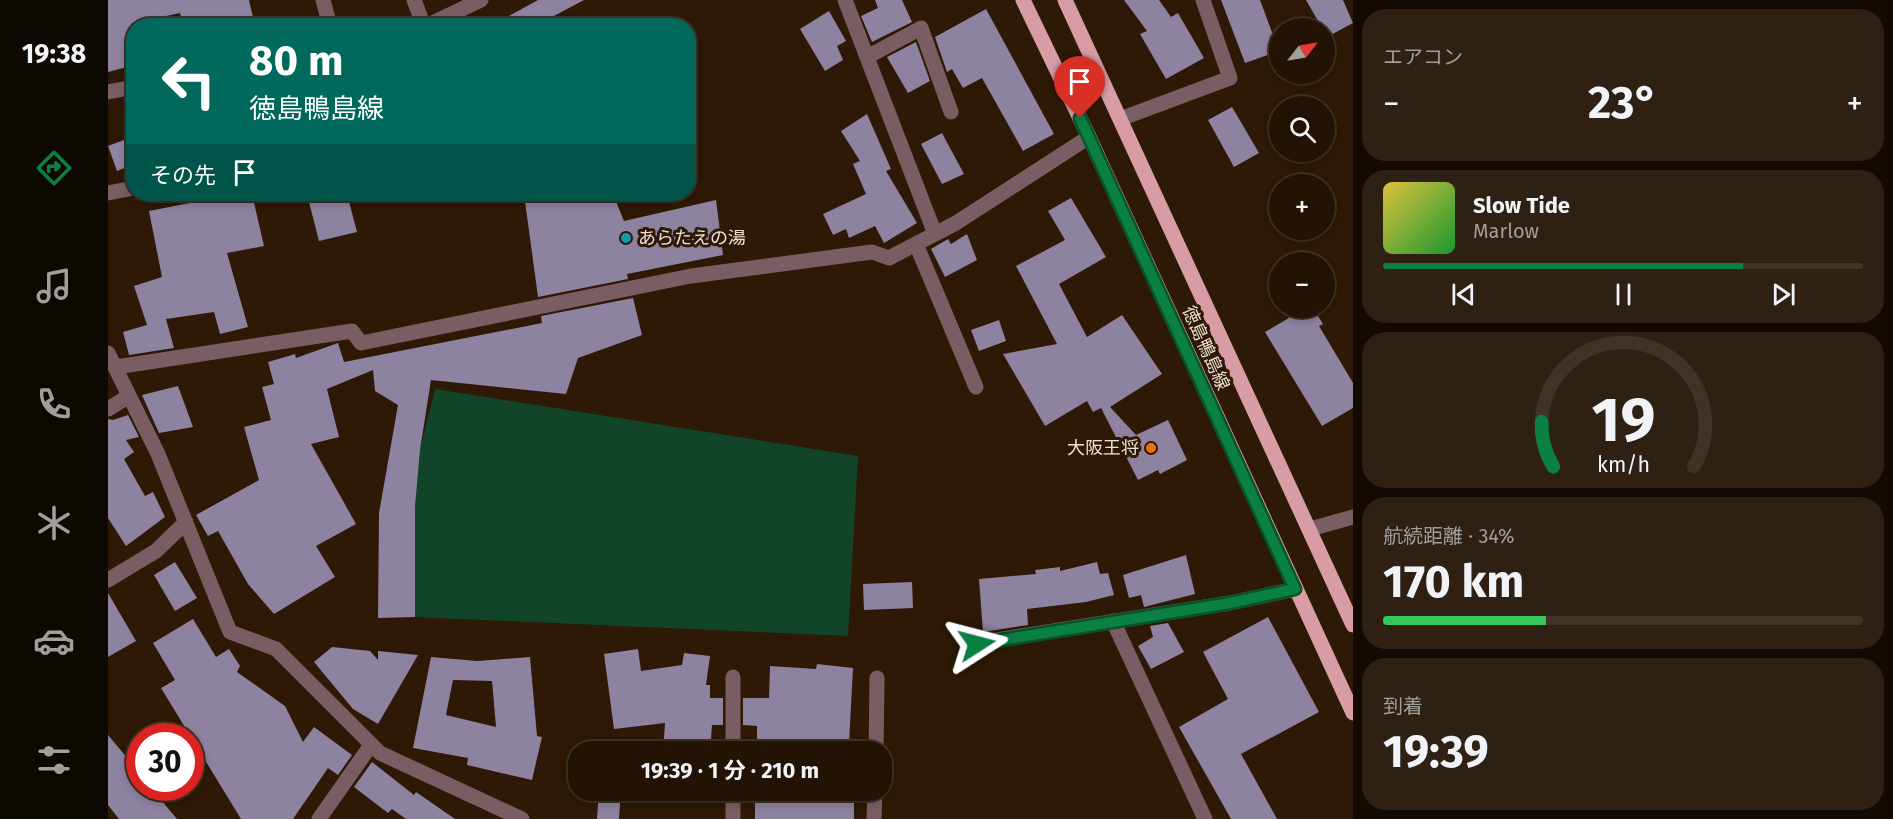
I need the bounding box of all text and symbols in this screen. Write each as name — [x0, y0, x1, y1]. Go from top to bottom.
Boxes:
north arrow — [1269, 18, 1335, 84]
map controls — [1269, 18, 1335, 318]
text: 80 m — [249, 36, 343, 86]
text: 19:38 — [22, 38, 86, 70]
icon: left — [150, 42, 228, 120]
text: エアコン — [1383, 45, 1463, 69]
pin — [1054, 56, 1105, 118]
icon: arrive — [1063, 65, 1096, 98]
text: 23° — [1588, 76, 1658, 130]
text: − — [1383, 84, 1400, 124]
text: + — [1847, 84, 1863, 124]
text: 徳島鴨島線 — [249, 93, 384, 125]
button: search — [1269, 96, 1335, 162]
icon: directions — [33, 147, 75, 189]
icon: arrive — [228, 156, 261, 189]
text: その先 — [150, 162, 216, 189]
button: + — [1269, 174, 1335, 240]
text: Slow Tide — [1473, 192, 1570, 219]
text: Marlow — [1473, 219, 1539, 243]
place label: あらたえの湯 — [638, 227, 746, 249]
marker: あらたえの湯 — [619, 231, 633, 245]
button: − — [1269, 252, 1335, 318]
icon: music — [33, 265, 75, 307]
icon: previous — [1447, 278, 1480, 311]
icon: pause — [1607, 278, 1640, 311]
icon: next — [1767, 278, 1800, 311]
street label: 徳島鴨島線 — [1178, 302, 1234, 394]
icon: phone — [33, 383, 75, 425]
text: 19 — [1591, 383, 1655, 458]
place label: 大阪王将 — [1067, 437, 1139, 459]
marker: 大阪王将 — [1144, 441, 1158, 455]
text: km/h — [1596, 452, 1650, 478]
icon: climate — [33, 502, 75, 544]
text: 航続距離 · 34% — [1383, 524, 1515, 548]
text: 170 km — [1383, 555, 1524, 609]
position arrow — [945, 612, 1009, 676]
icon: car — [33, 620, 75, 662]
text: 到着 — [1383, 694, 1423, 718]
speed limit sign: 30 — [126, 723, 204, 801]
text: 19:39 — [1383, 725, 1489, 779]
icon: filters — [33, 739, 75, 781]
text: 19:39 · 1 分 · 210 m — [641, 757, 819, 784]

